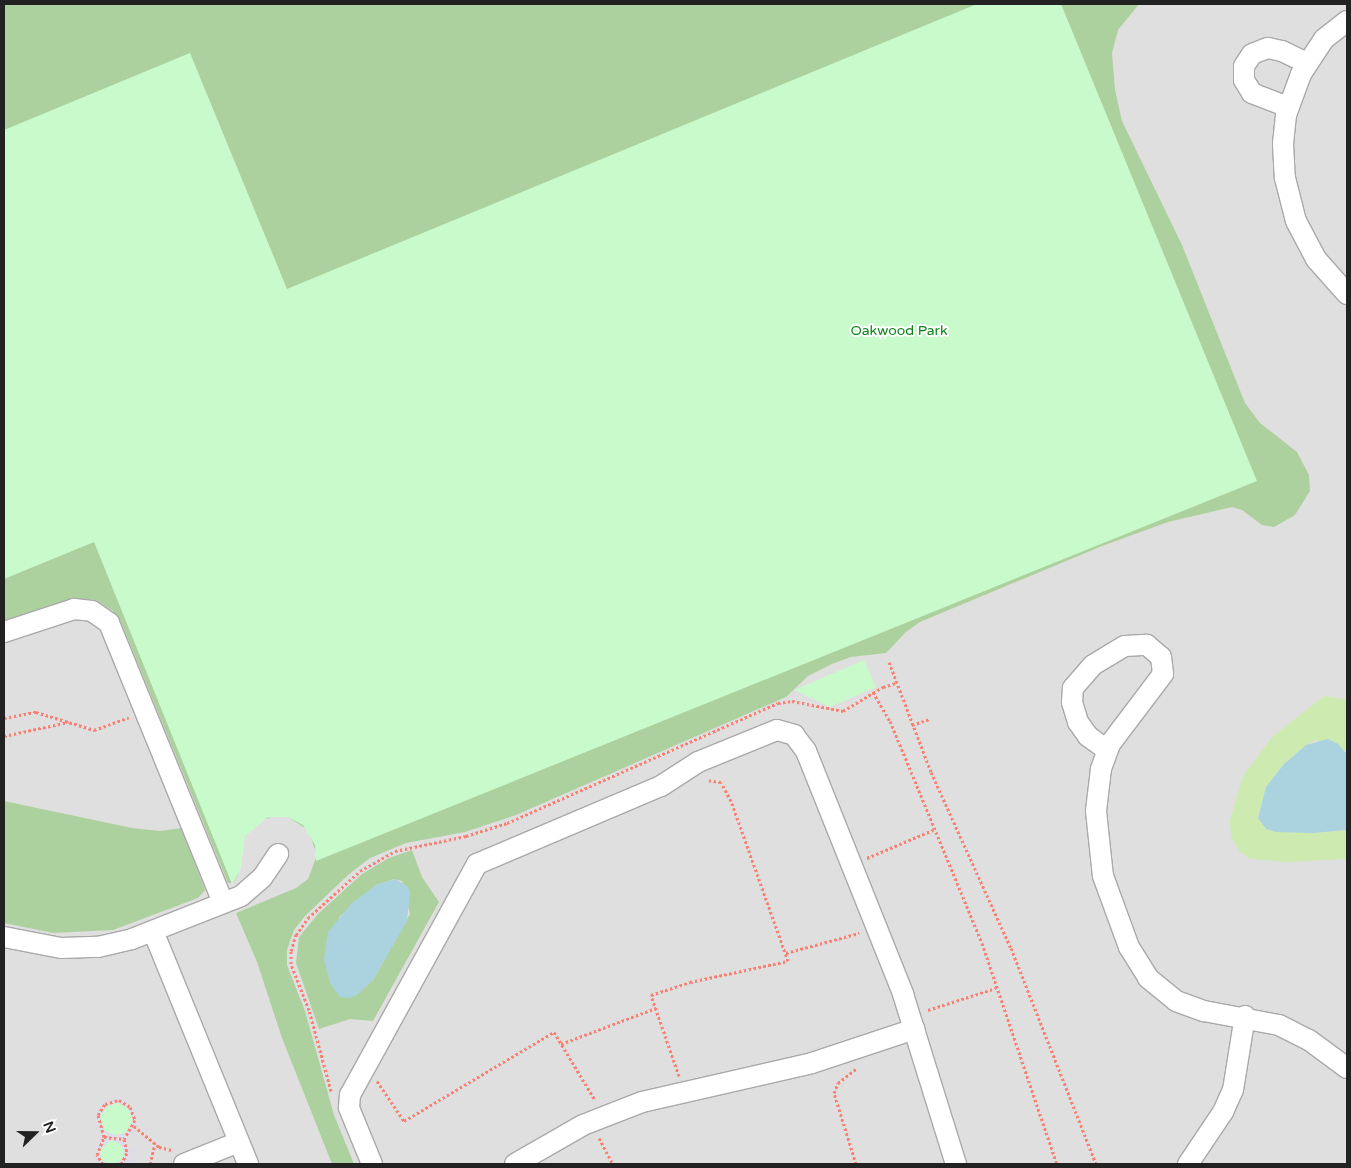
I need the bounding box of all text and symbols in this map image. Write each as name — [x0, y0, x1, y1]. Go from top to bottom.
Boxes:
park label: Oakwood Park — [850, 323, 948, 339]
north arrow — [10, 1108, 60, 1158]
text: N — [39, 1119, 59, 1136]

